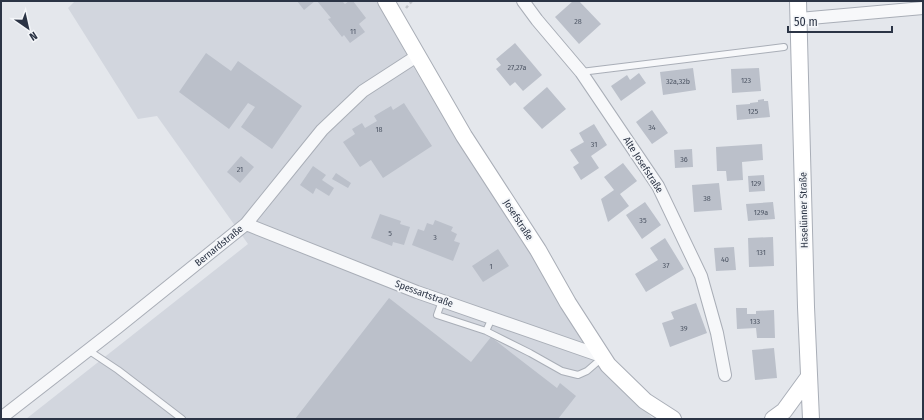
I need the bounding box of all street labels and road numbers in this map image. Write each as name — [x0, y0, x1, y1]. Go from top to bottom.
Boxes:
street label: Alte Josefstraße — [620, 135, 666, 195]
street label: Haselünner Straße — [797, 172, 811, 248]
street label: Josefstraße — [500, 197, 536, 243]
street label: Bernardstraße — [192, 223, 246, 269]
street label: Spessartstraße — [393, 278, 455, 310]

